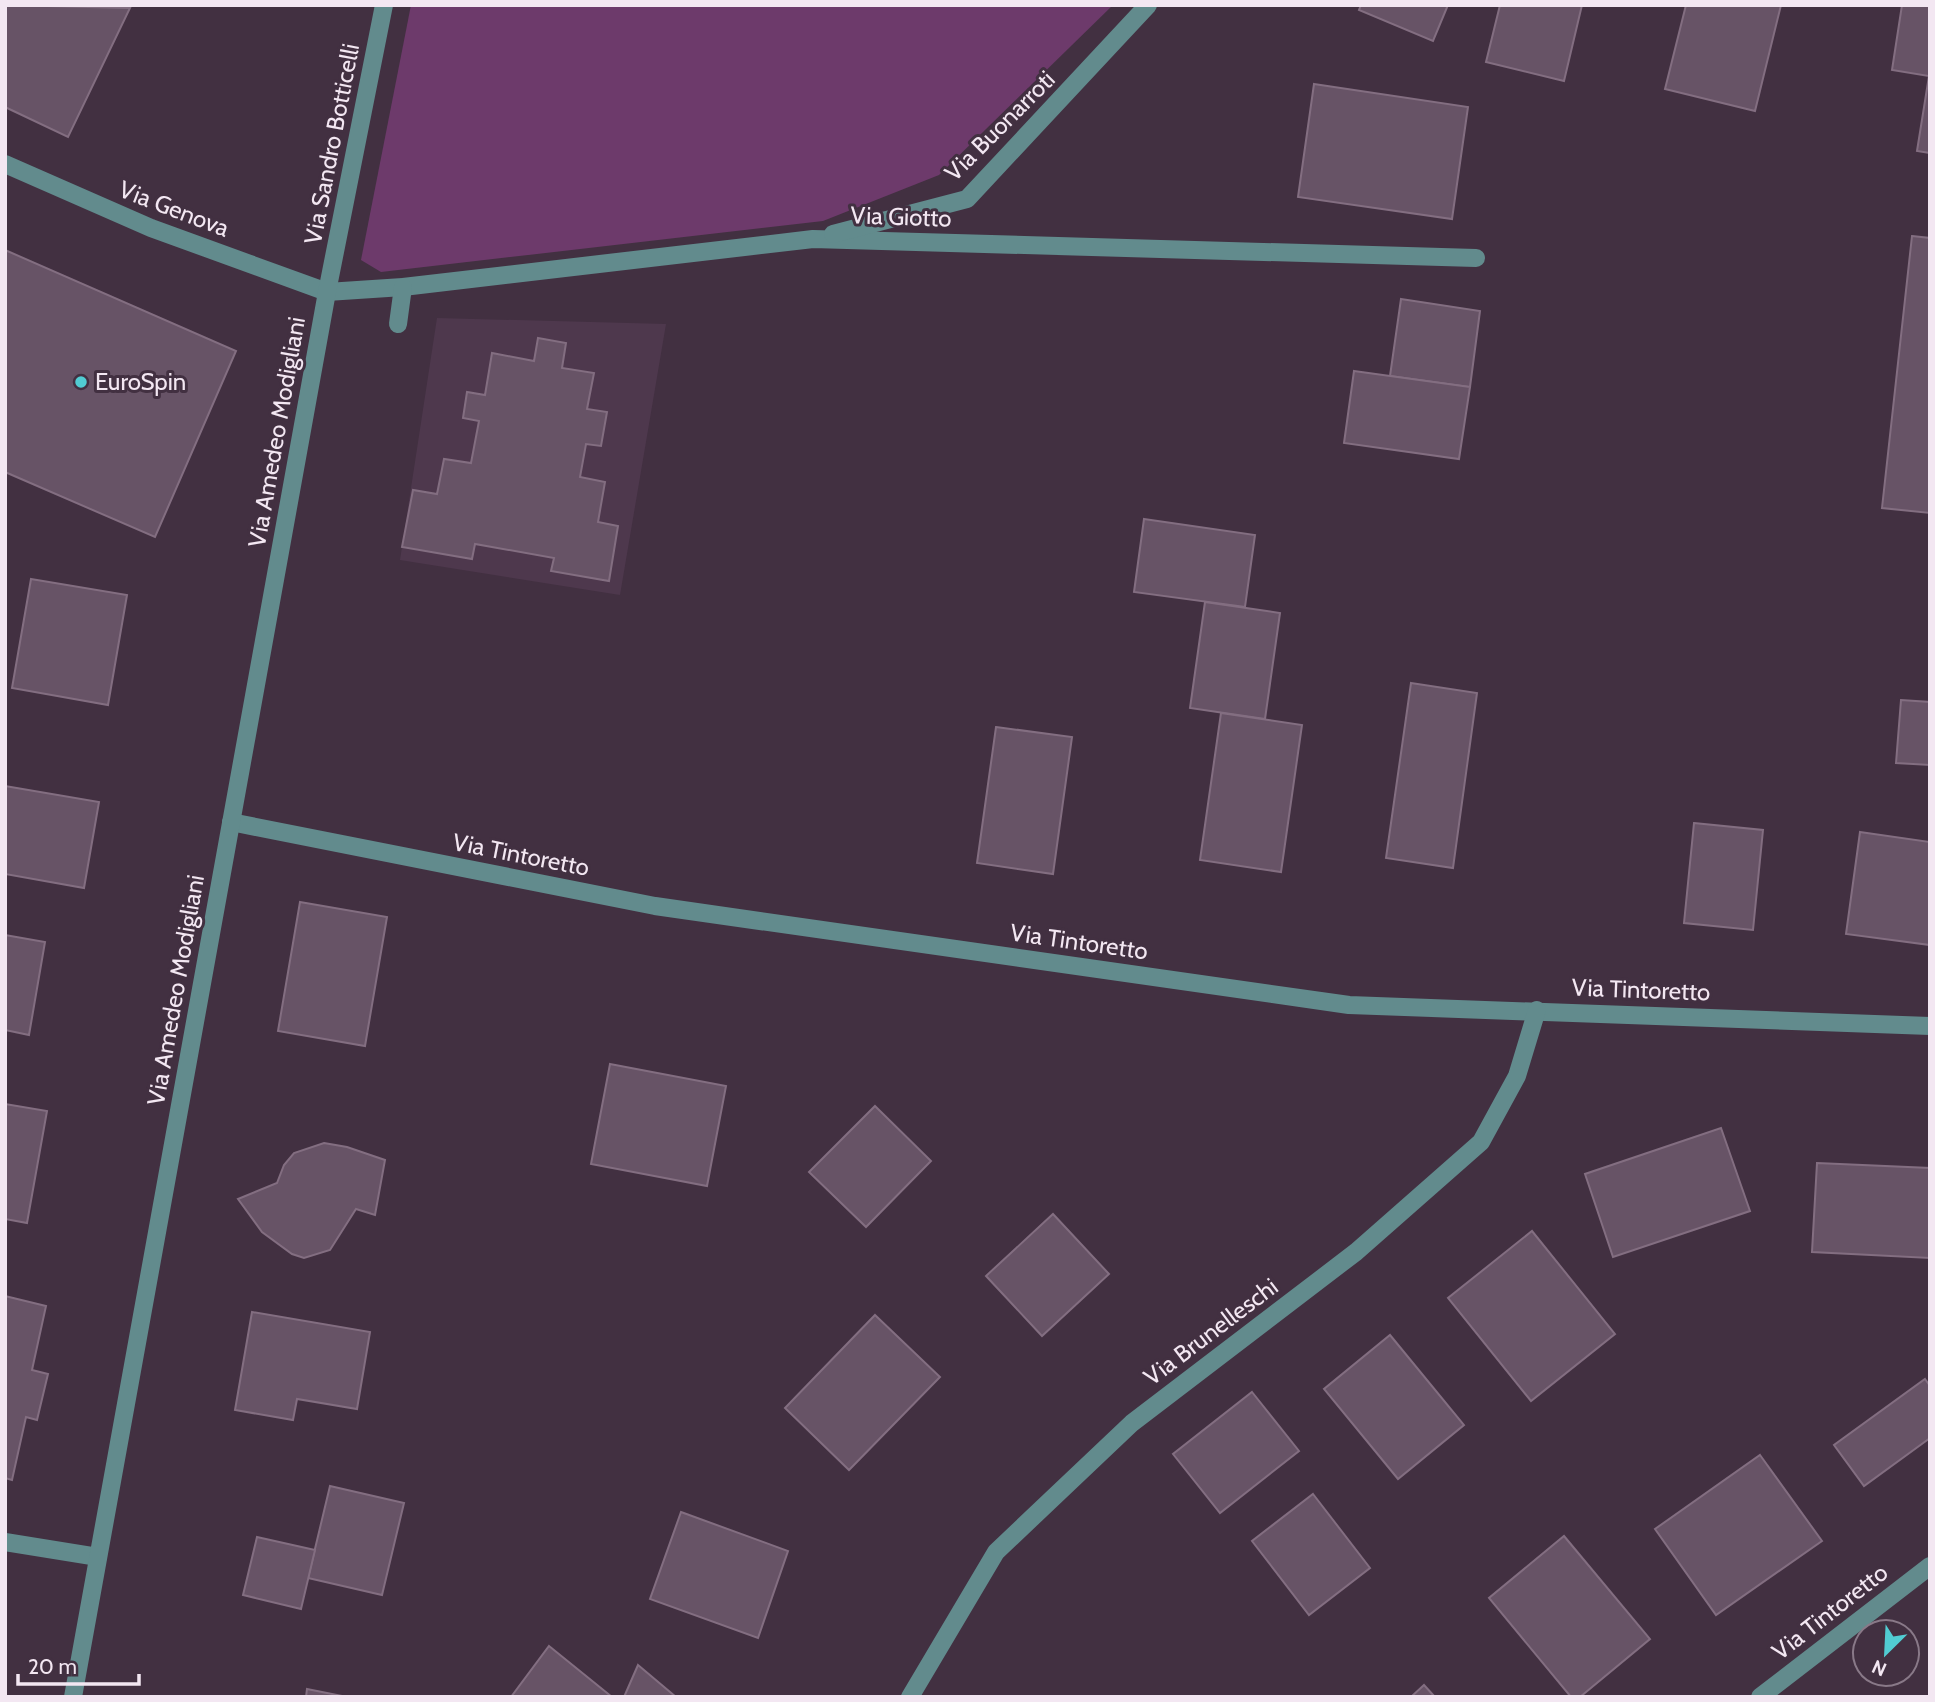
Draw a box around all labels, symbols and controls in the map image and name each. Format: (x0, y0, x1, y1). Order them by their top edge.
street label: Via Sandro Botticelli (298, 41, 365, 247)
street label: Via Buonarroti (939, 65, 1061, 187)
street label: Via Genova (115, 174, 234, 243)
street label: Via Giotto (850, 200, 952, 233)
street label: Via Amedeo Modigliani (242, 314, 311, 549)
place label: EuroSpin (95, 367, 186, 396)
marker: EuroSpin (73, 374, 89, 390)
street label: Via Tintoretto (450, 827, 592, 882)
street label: Via Amedeo Modigliani (141, 872, 210, 1107)
street label: Via Tintoretto (1008, 917, 1150, 966)
street label: Via Tintoretto (1571, 973, 1711, 1006)
street label: Via Brunelleschi (1138, 1272, 1283, 1391)
street label: Via Tintoretto (1766, 1558, 1893, 1666)
north arrow (1851, 1618, 1921, 1688)
scale bar (18, 1642, 138, 1686)
text: 20 m (28, 1654, 77, 1679)
text: N (1868, 1655, 1890, 1681)

